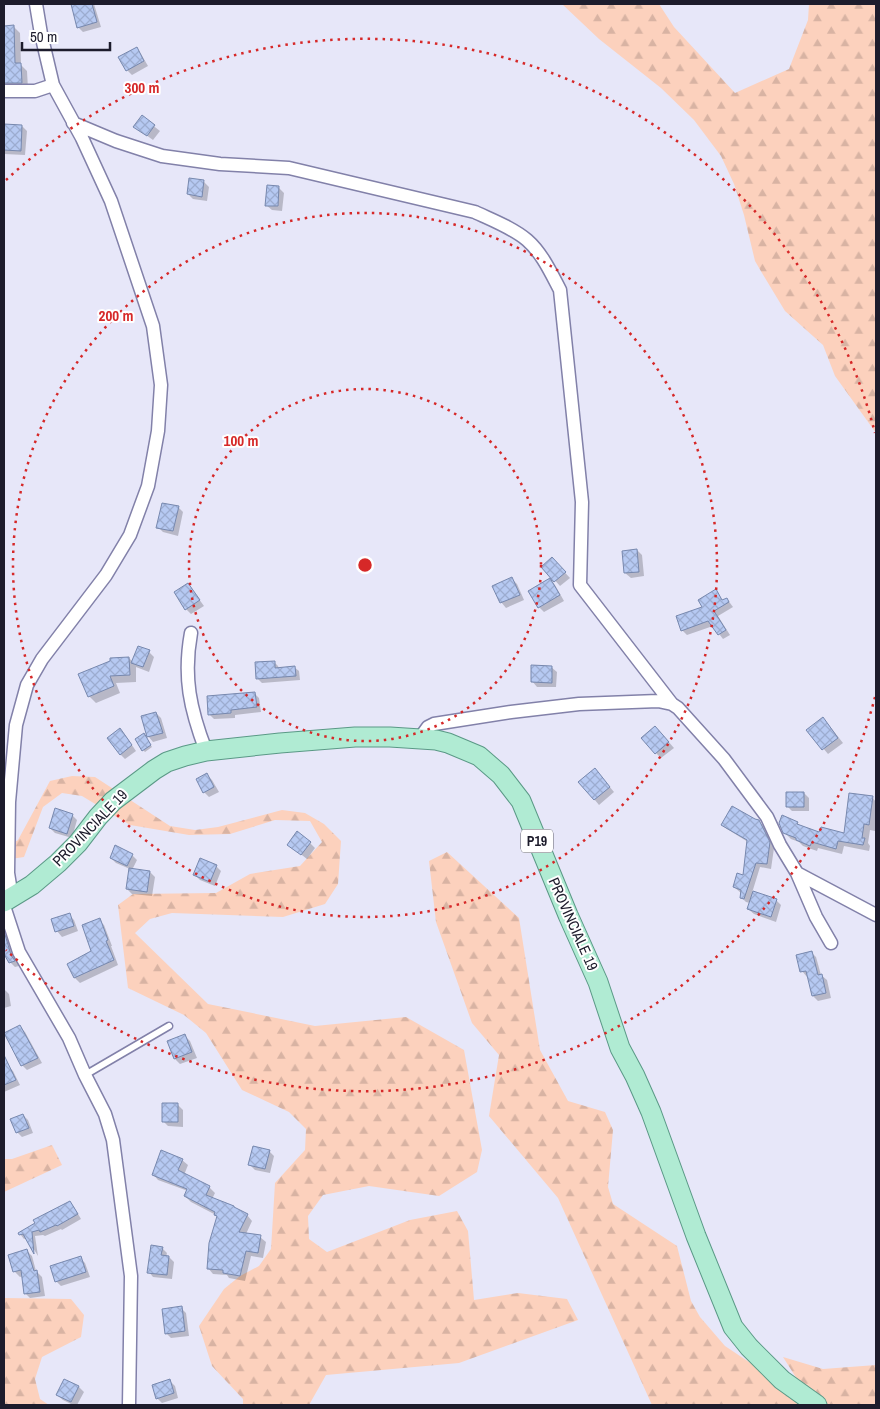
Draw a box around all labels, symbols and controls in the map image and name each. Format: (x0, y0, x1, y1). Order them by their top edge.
scale bar (22, 20, 110, 52)
text: 50 m (30, 26, 57, 47)
text: 300 m (125, 77, 159, 98)
text: 200 m (99, 305, 133, 326)
text: 100 m (224, 430, 258, 451)
centre of rings (356, 556, 374, 574)
street label: PROVINCIALE 19 (47, 784, 132, 871)
road number: P19 (521, 829, 553, 852)
street label: PROVINCIALE 19 (544, 874, 603, 974)

